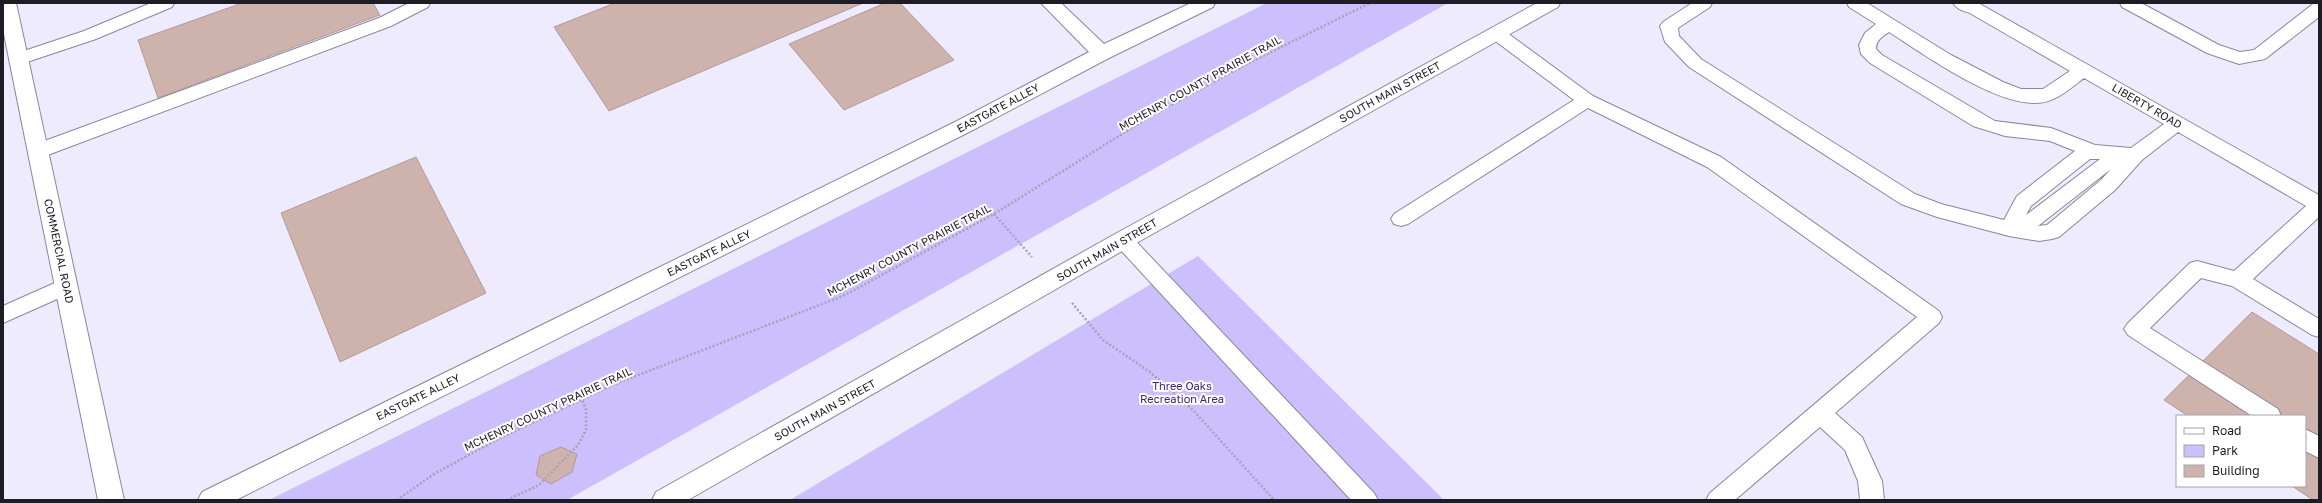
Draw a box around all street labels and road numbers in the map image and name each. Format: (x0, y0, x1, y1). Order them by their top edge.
street label: MCHENRY COUNTY PRAIRIE TRAIL (1116, 32, 1284, 133)
street label: SOUTH MAIN STREET (1337, 58, 1443, 125)
street label: EASTGATE ALLEY (954, 80, 1041, 135)
street label: LIBERTY ROAD (2110, 80, 2185, 131)
street label: COMMERCIAL ROAD (42, 197, 77, 305)
street label: MCHENRY COUNTY PRAIRIE TRAIL (825, 200, 993, 298)
street label: SOUTH MAIN STREET (1054, 215, 1160, 284)
street label: EASTGATE ALLEY (665, 227, 753, 278)
street label: MCHENRY COUNTY PRAIRIE TRAIL (462, 364, 634, 453)
street label: EASTGATE ALLEY (374, 371, 462, 422)
street label: SOUTH MAIN STREET (772, 376, 878, 443)

